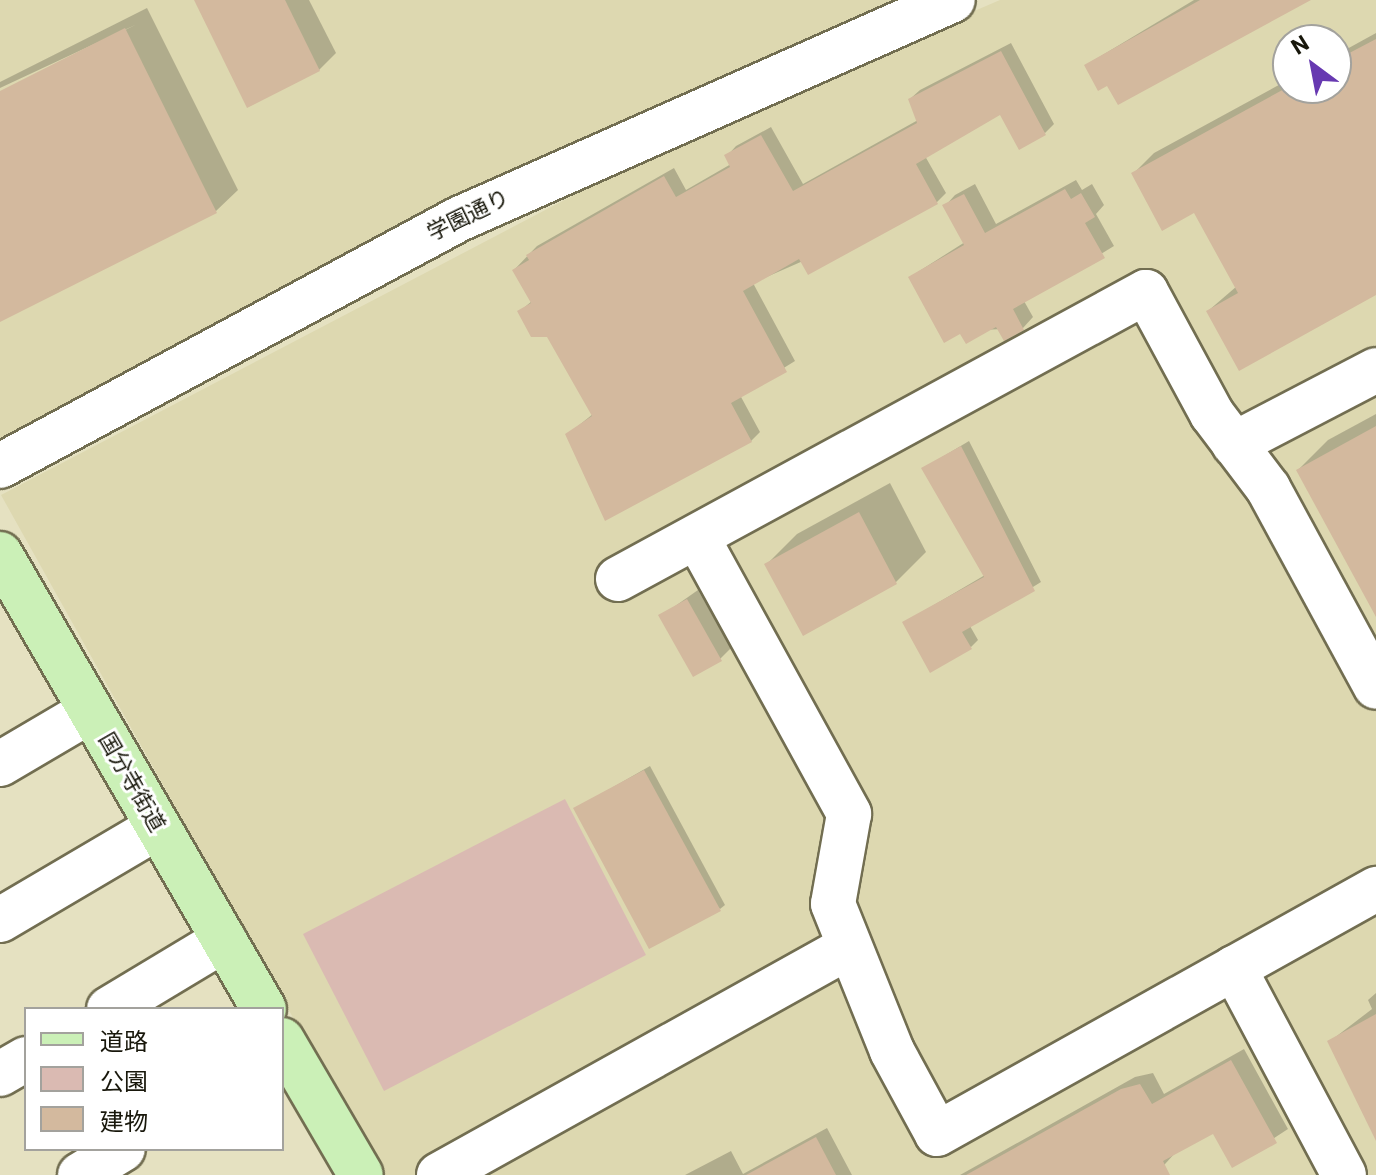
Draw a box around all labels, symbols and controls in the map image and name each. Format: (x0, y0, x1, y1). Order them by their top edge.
north arrow (1272, 24, 1352, 104)
text: N (1287, 30, 1313, 60)
street label: 学園通り (423, 184, 513, 246)
street label: 国分寺街道 (93, 728, 171, 836)
legend (24, 1007, 284, 1151)
text: 道路 (100, 1028, 148, 1056)
text: 公園 (100, 1068, 148, 1096)
text: 建物 (100, 1108, 148, 1136)

